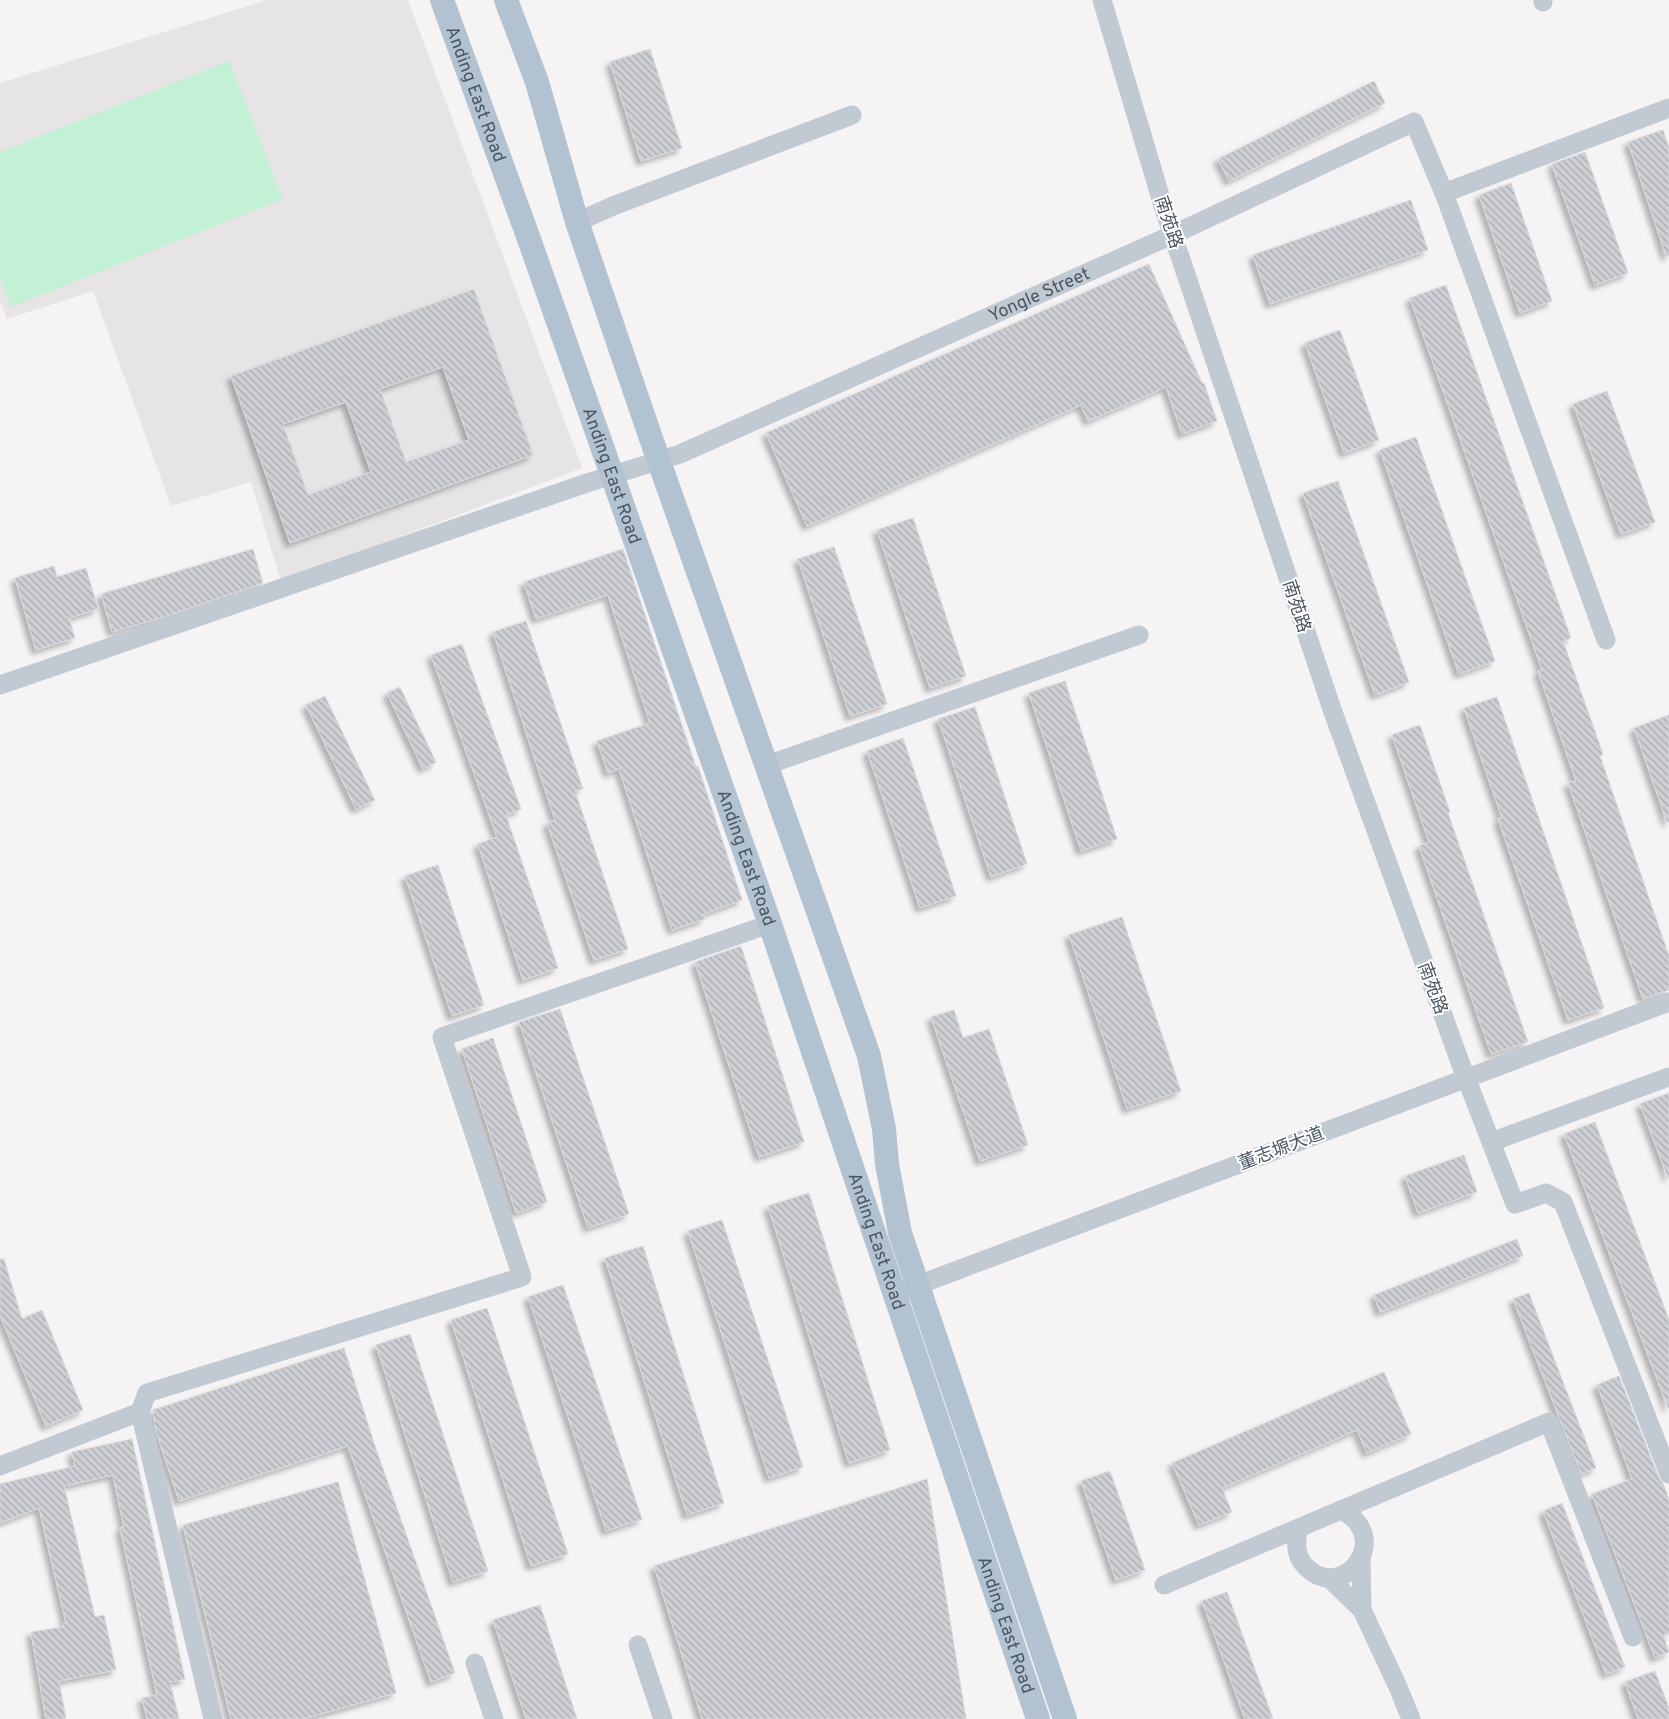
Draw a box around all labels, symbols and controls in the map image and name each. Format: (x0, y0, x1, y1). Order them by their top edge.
street label: Anding East Road (439, 23, 510, 166)
street label: 南苑路 (1148, 193, 1187, 252)
street label: Yongle Street (985, 263, 1094, 328)
street label: Anding East Road (576, 405, 645, 547)
street label: 南苑路 (1276, 577, 1315, 636)
street label: Anding East Road (711, 787, 780, 929)
street label: 南苑路 (1412, 959, 1452, 1018)
street label: 董志塬大道 (1235, 1123, 1328, 1176)
street label: Anding East Road (842, 1170, 909, 1313)
street label: Anding East Road (971, 1554, 1039, 1697)

